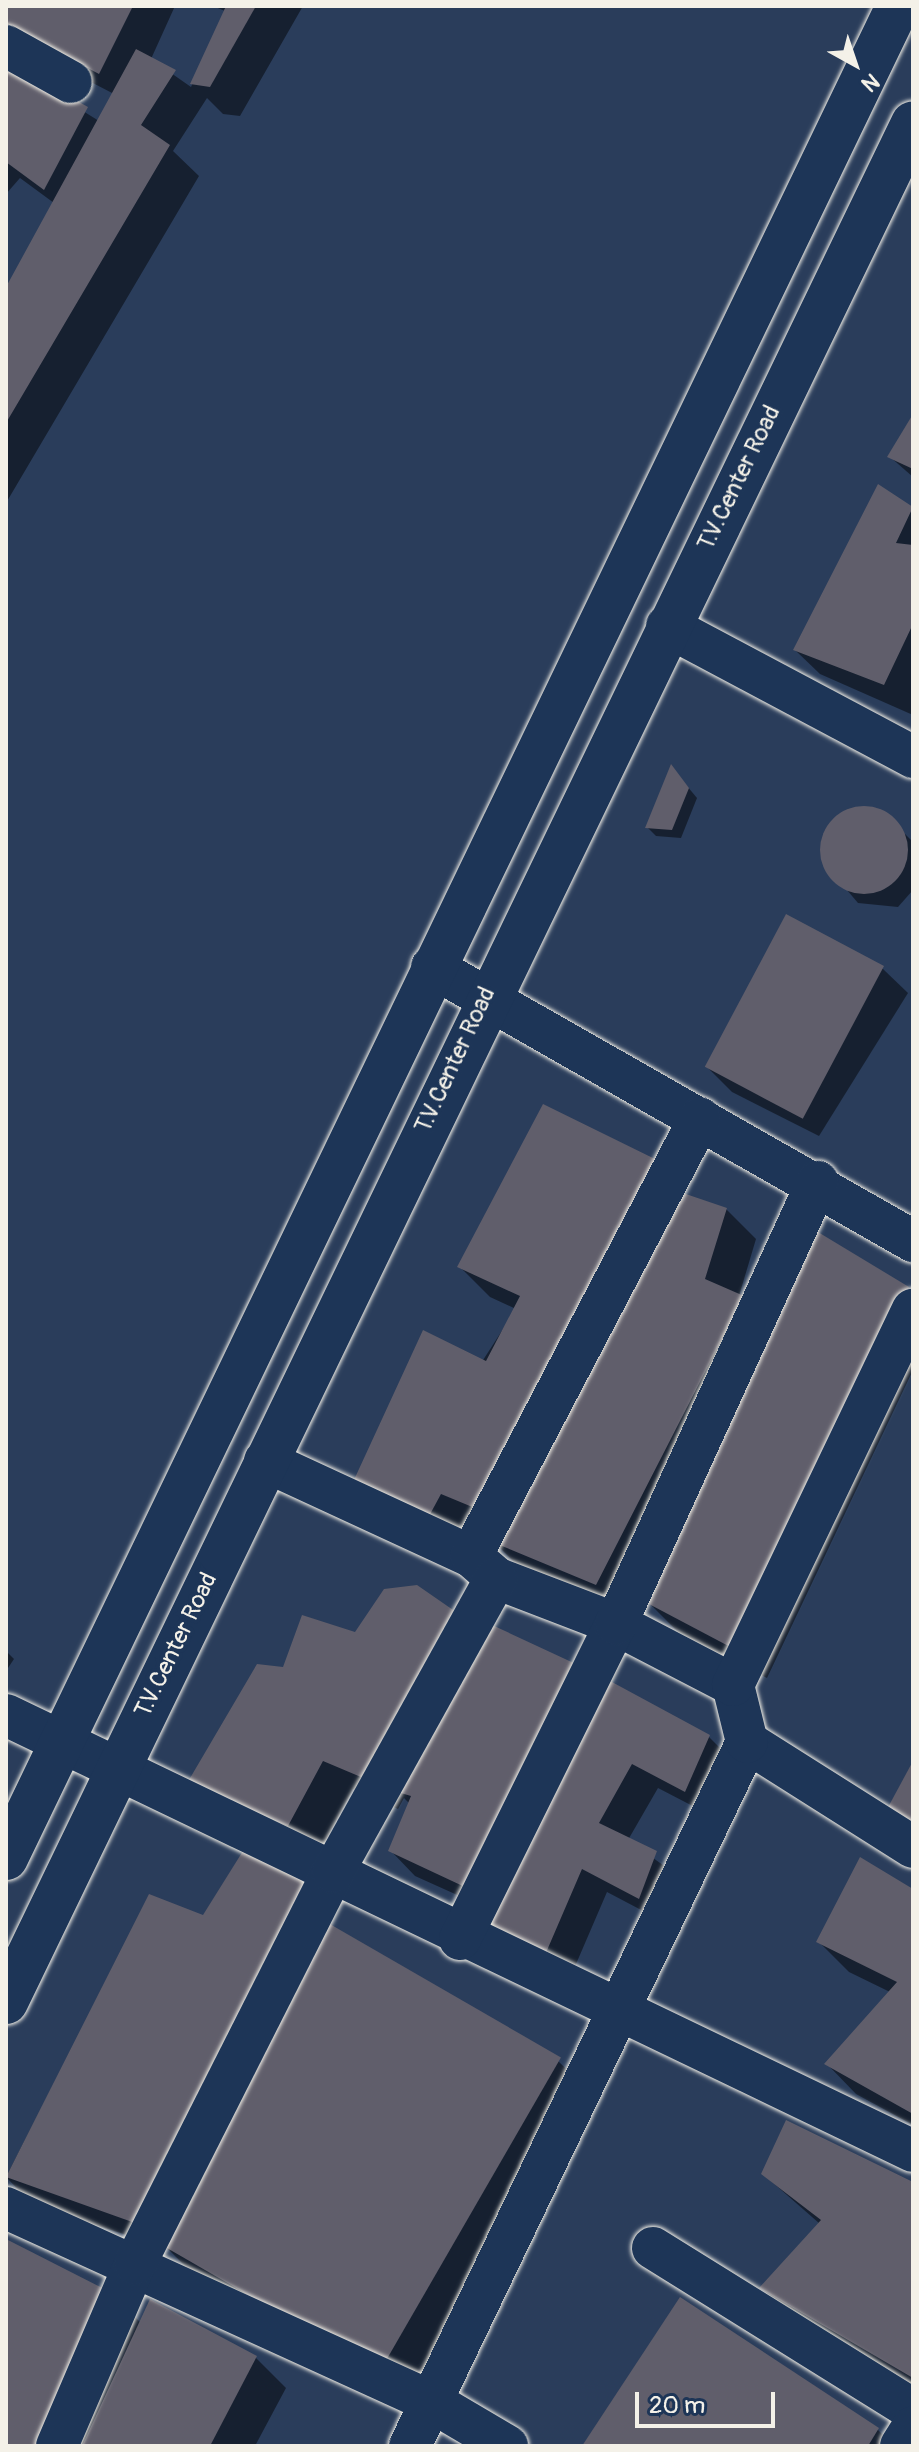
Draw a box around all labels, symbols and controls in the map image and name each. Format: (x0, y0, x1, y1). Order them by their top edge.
north arrow (815, 24, 895, 104)
text: N (856, 67, 885, 98)
street label: T.V.Center Road (692, 401, 786, 555)
street label: T.V.Center Road (409, 982, 501, 1138)
street label: T.V.Center Road (129, 1568, 223, 1722)
scale bar (639, 2376, 779, 2426)
text: 20 m (649, 2391, 705, 2420)

